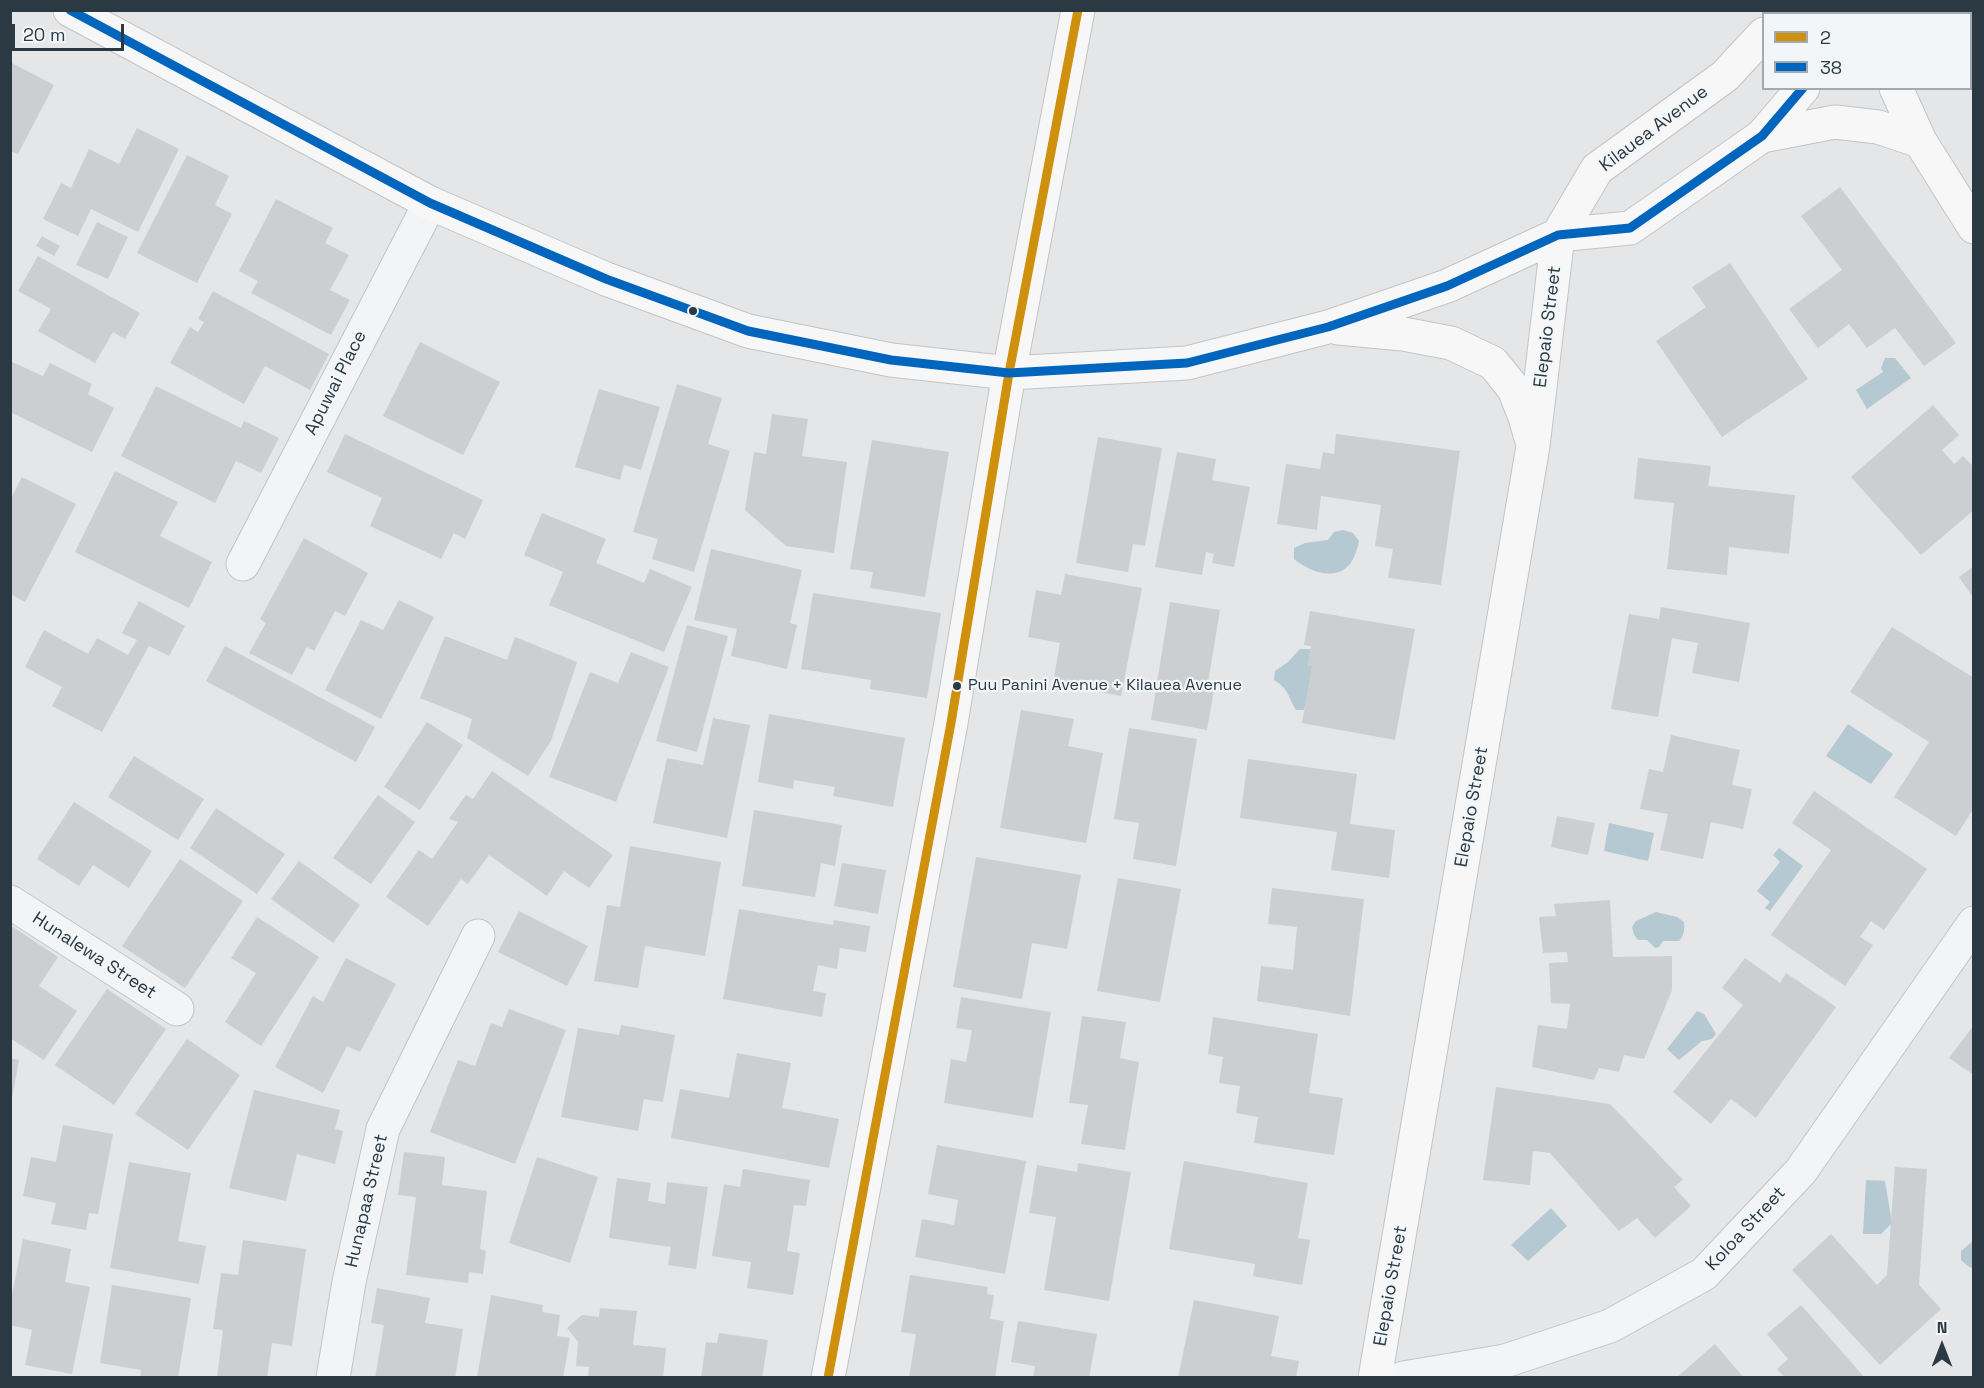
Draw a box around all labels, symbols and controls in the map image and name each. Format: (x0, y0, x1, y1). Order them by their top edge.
scale bar (15, 12, 128, 50)
legend (1762, 12, 1972, 90)
text: 20 m (23, 23, 66, 46)
text: 2 (1820, 26, 1831, 49)
text: 38 (1820, 56, 1842, 79)
street label: Kilauea Avenue (1596, 81, 1712, 177)
street label: Elepaio Street (1530, 265, 1566, 389)
unlabelled marker (687, 305, 699, 317)
street label: Apuwai Place (300, 327, 372, 439)
place label: Puu Panini Avenue + Kilauea Avenue (968, 676, 1242, 696)
marker: Puu Panini Avenue + Kilauea Avenue (951, 680, 963, 692)
street label: Elepaio Street (1451, 745, 1493, 869)
street label: Hunalewa Street (28, 908, 160, 1004)
street label: Hunapaa Street (341, 1132, 393, 1270)
street label: Koloa Street (1702, 1182, 1790, 1276)
street label: Elepaio Street (1370, 1224, 1412, 1348)
north arrow (1912, 1316, 1972, 1376)
text: N (1937, 1317, 1947, 1338)

